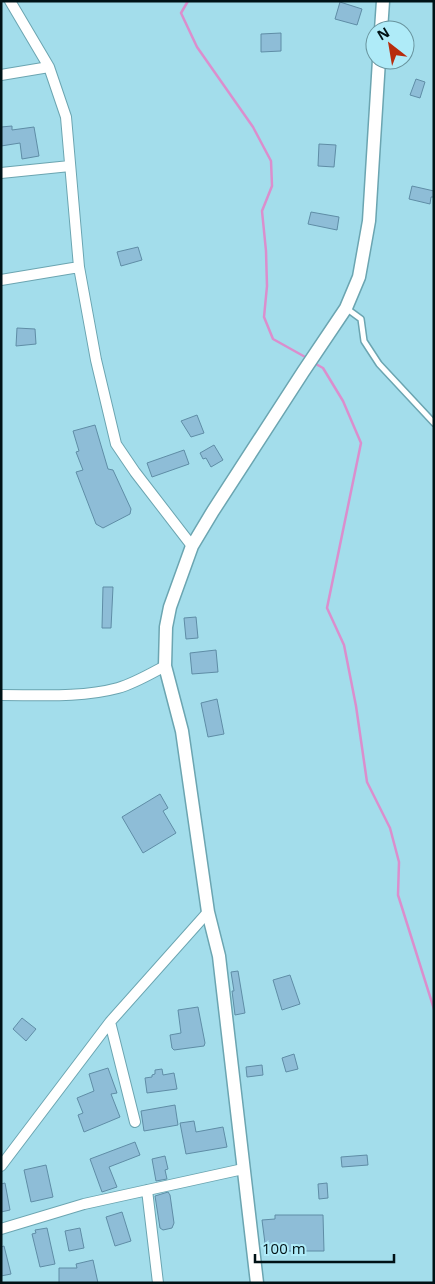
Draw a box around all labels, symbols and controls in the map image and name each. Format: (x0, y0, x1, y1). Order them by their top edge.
north arrow (365, 20, 415, 70)
text: N (373, 22, 393, 45)
scale bar (255, 1232, 394, 1264)
text: 100 m (262, 1238, 306, 1258)

